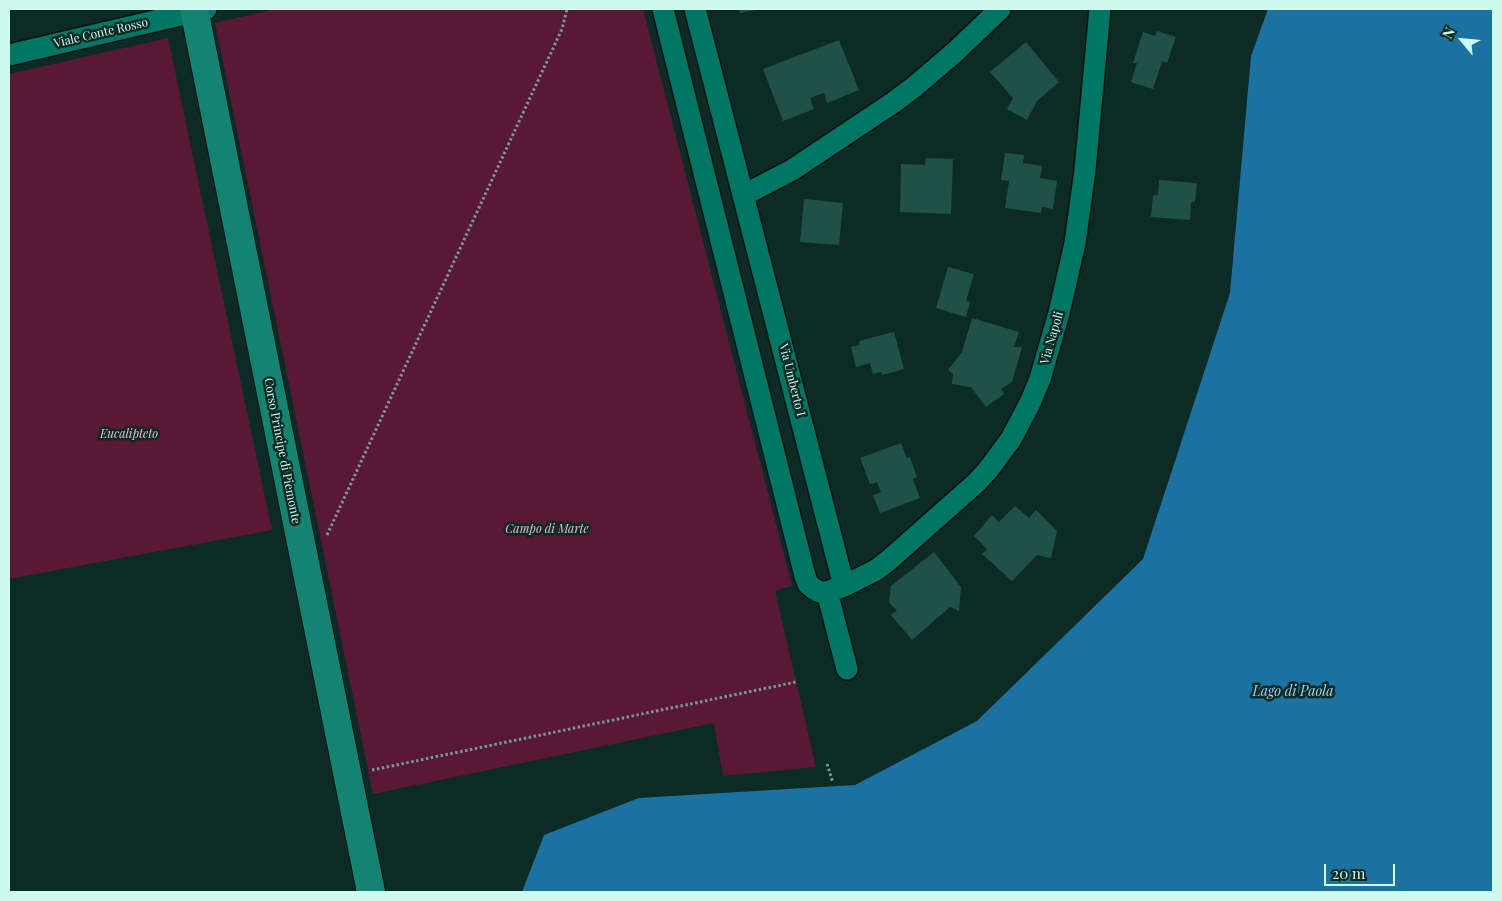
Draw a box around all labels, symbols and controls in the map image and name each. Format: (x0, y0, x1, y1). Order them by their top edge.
street label: Viale Conte Rosso (53, 15, 149, 51)
north arrow (1437, 15, 1487, 65)
text: N (1438, 24, 1459, 42)
street label: Via Napoli (1038, 310, 1066, 366)
street label: Via Umberto I (776, 342, 808, 418)
street label: Corso Principe di Piemonte (261, 377, 303, 525)
park label: Eucalipteto (100, 427, 158, 441)
park label: Campo di Marte (505, 522, 589, 536)
water label: Lago di Paola (1252, 684, 1334, 700)
scale bar (1327, 854, 1398, 886)
text: 20 m (1332, 863, 1365, 883)

